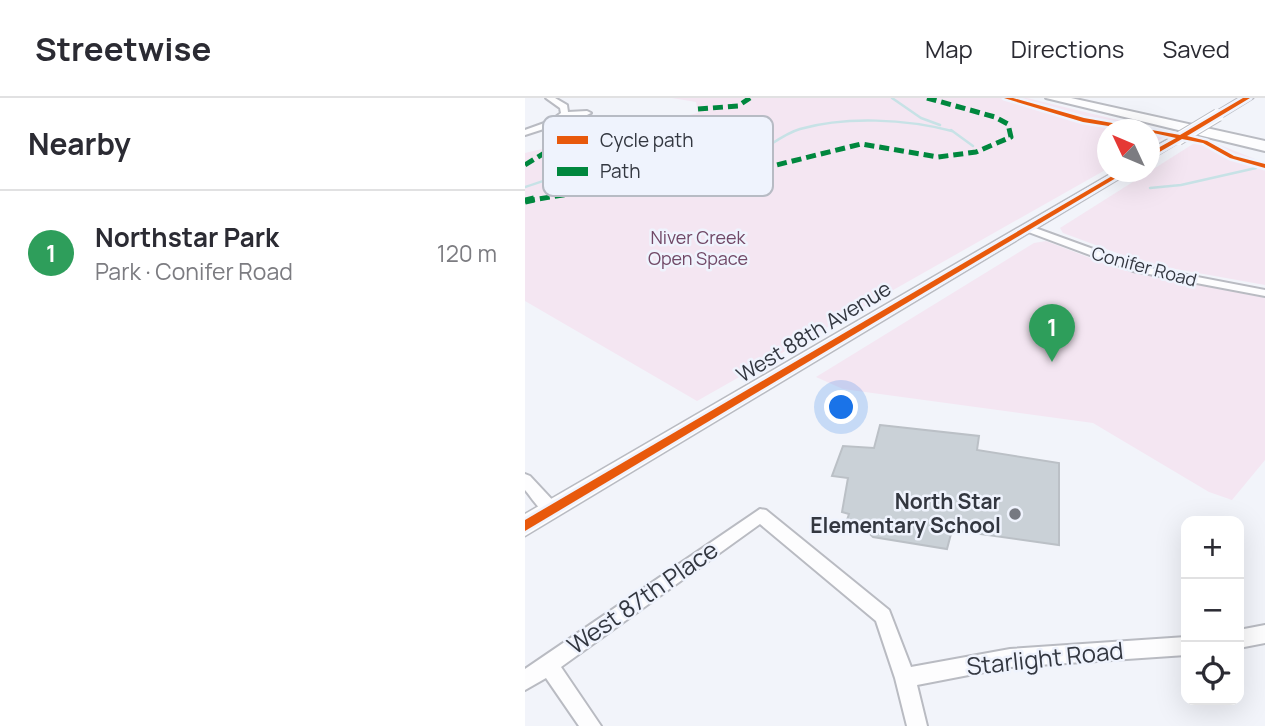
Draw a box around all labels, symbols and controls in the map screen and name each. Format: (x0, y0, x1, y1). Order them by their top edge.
text: Streetwise (35, 26, 211, 71)
text: Map (925, 32, 973, 65)
text: Directions (1011, 32, 1124, 65)
text: Saved (1162, 32, 1230, 65)
legend (543, 116, 773, 196)
north arrow (1097, 119, 1160, 182)
text: Nearby (28, 123, 131, 164)
text: Cycle path (600, 127, 694, 153)
text: Path (600, 158, 640, 184)
text: Northstar Park (95, 219, 279, 255)
park label: Niver Creek Open Space (648, 225, 748, 270)
text: 1 (46, 237, 56, 269)
text: 120 m (437, 237, 497, 269)
street label: Conifer Road (1089, 241, 1199, 292)
text: Park · Conifer Road (95, 255, 293, 287)
street label: West 88th Avenue (731, 274, 896, 388)
pin: 1 (1029, 304, 1075, 362)
your location (824, 390, 858, 424)
place label: North Star Elementary School (810, 487, 1001, 539)
marker: North Star Elementary School (1007, 506, 1023, 522)
map controls (1181, 516, 1244, 705)
button: + (1181, 516, 1244, 579)
street label: West 87th Place (560, 532, 724, 661)
button: − (1181, 579, 1244, 642)
street label: Starlight Road (965, 633, 1125, 682)
button: locate (1181, 642, 1244, 705)

